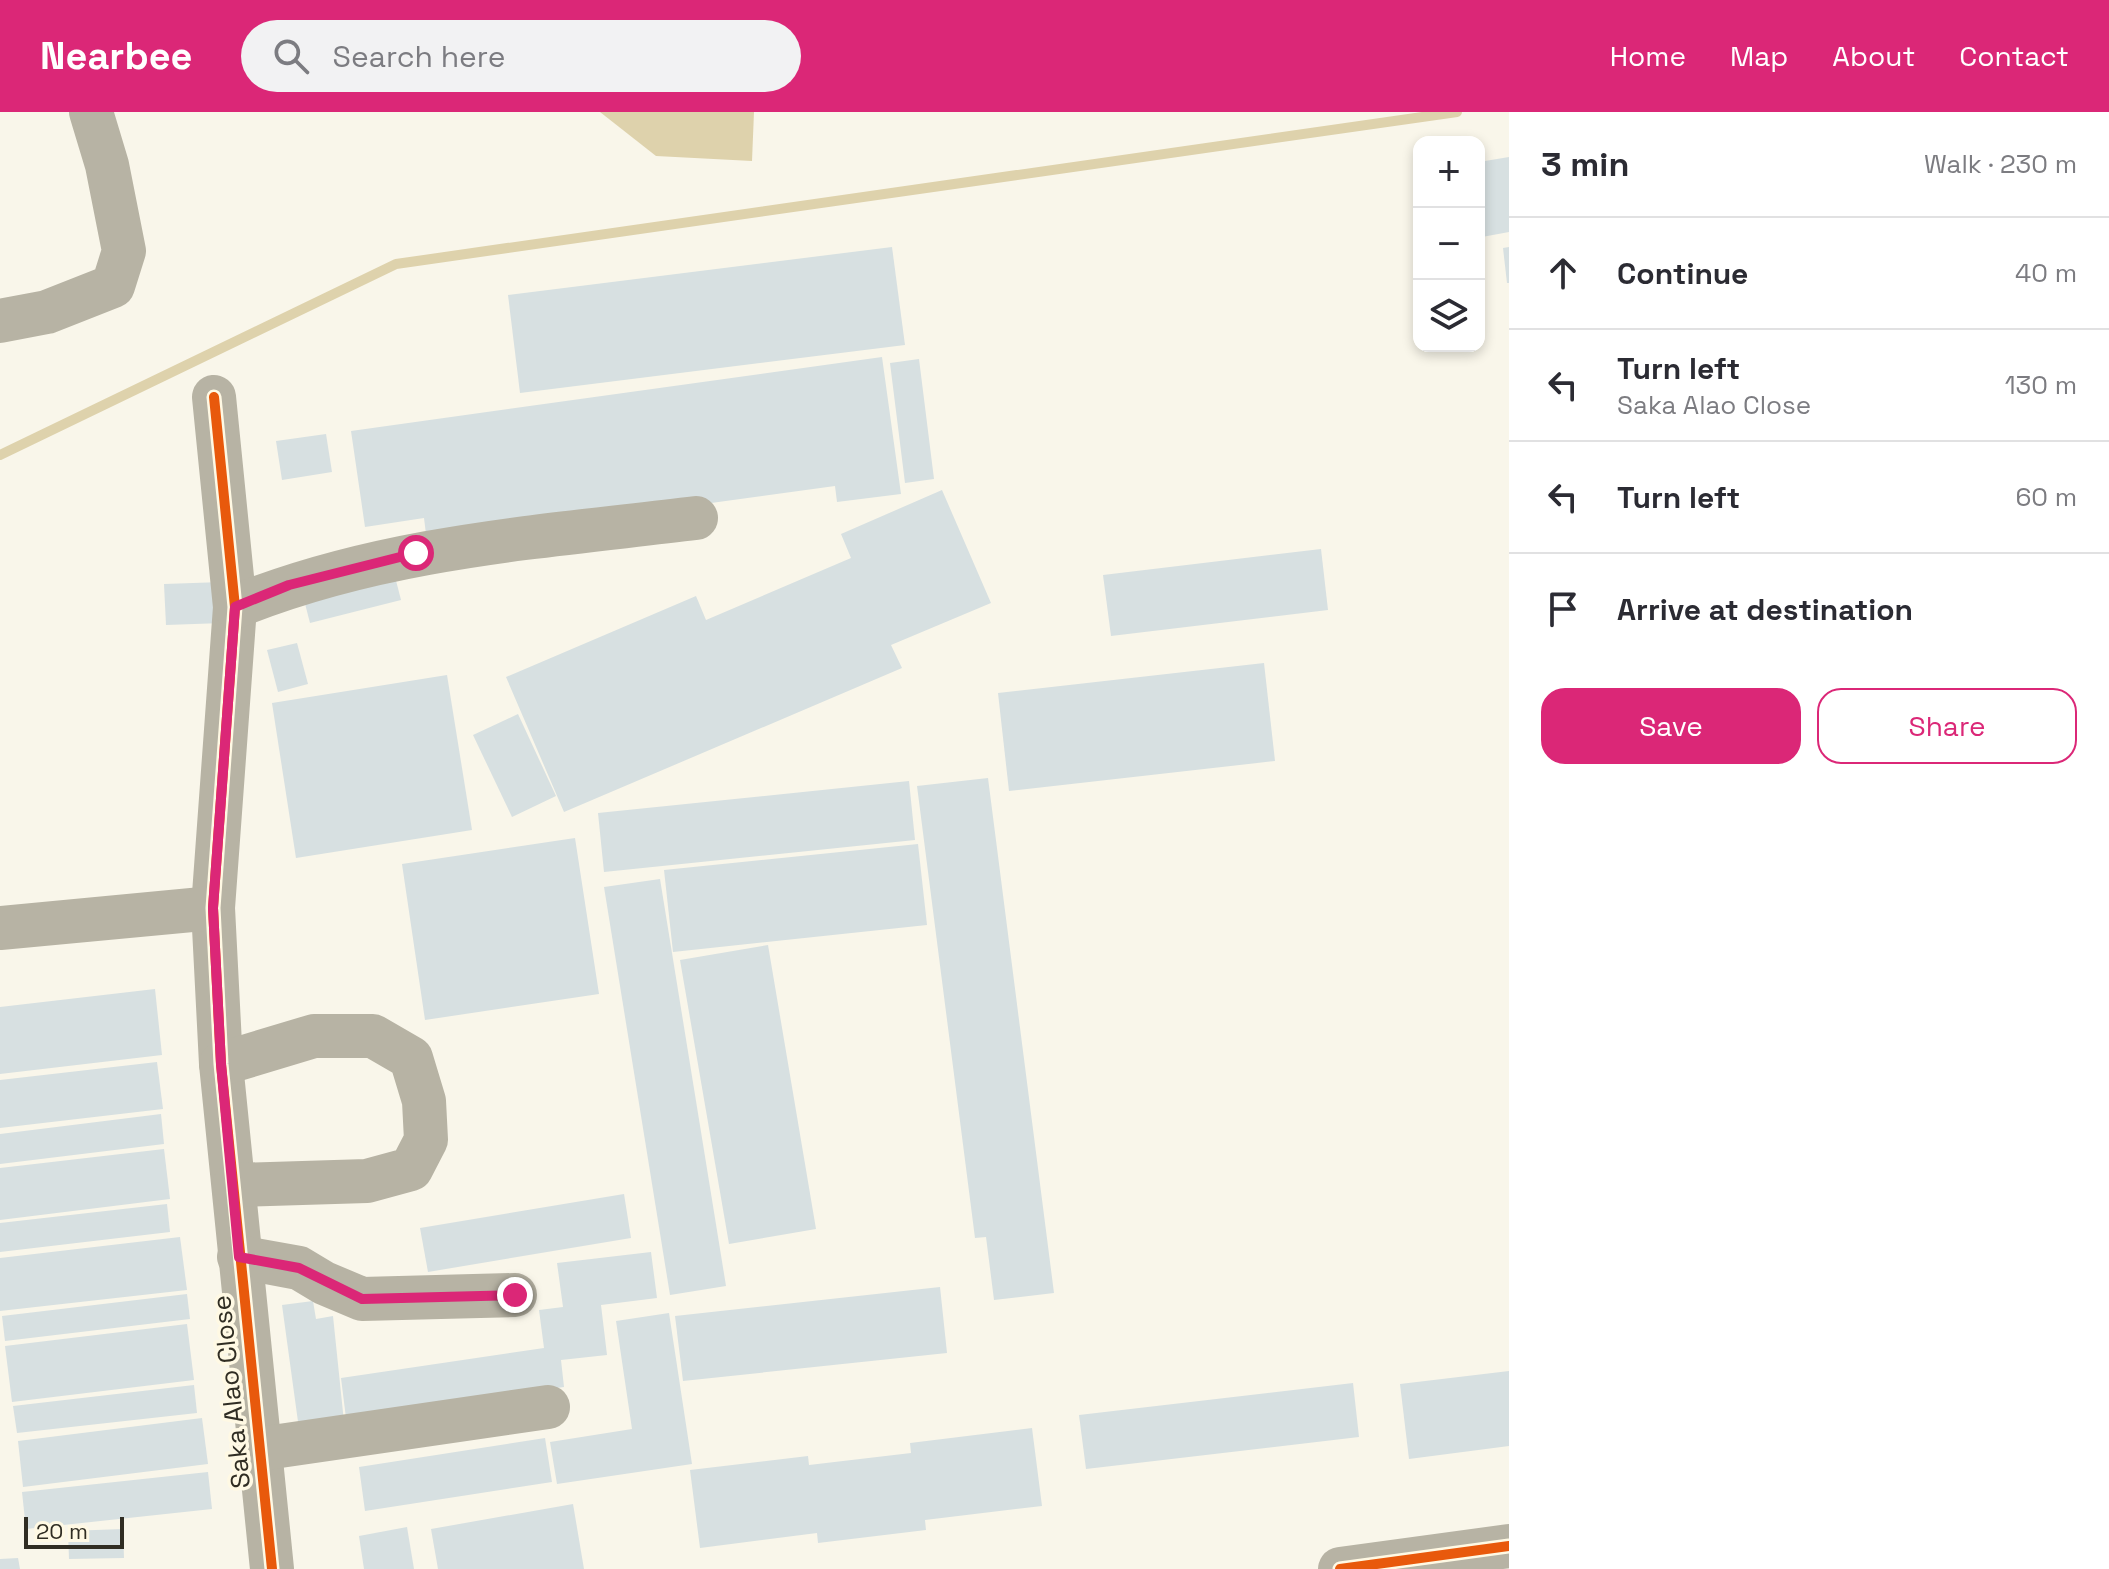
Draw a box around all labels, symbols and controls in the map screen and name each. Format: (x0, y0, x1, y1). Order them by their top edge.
search box (241, 20, 801, 92)
text: Nearbee (40, 32, 193, 80)
icon: search (269, 34, 313, 78)
text: Search here (333, 37, 505, 76)
text: Home (1610, 38, 1686, 74)
text: Map (1730, 38, 1788, 74)
text: About (1832, 38, 1915, 74)
text: Contact (1959, 38, 2069, 74)
map controls (1413, 136, 1485, 352)
button: + (1413, 136, 1485, 208)
text: 3 min (1541, 143, 1629, 186)
text: Walk · 230 m (1924, 147, 2077, 181)
button: − (1413, 208, 1485, 280)
icon: ahead (1541, 251, 1585, 295)
text: Continue (1617, 254, 1748, 293)
text: 40 m (2015, 256, 2077, 290)
button: layers (1413, 280, 1485, 352)
text: Turn left (1617, 349, 1740, 388)
icon: left (1541, 363, 1585, 407)
text: 130 m (2005, 368, 2077, 402)
text: Saka Alao Close (1617, 388, 1811, 422)
icon: left (1541, 475, 1585, 519)
text: Turn left (1617, 478, 1740, 517)
text: 60 m (2015, 480, 2077, 514)
route start (398, 535, 434, 571)
icon: arrive (1541, 587, 1585, 631)
text: Arrive at destination (1617, 590, 1913, 629)
button: Save (1541, 688, 1801, 764)
button: Share (1817, 688, 2077, 764)
route end (497, 1277, 533, 1313)
street label: Saka Alao Close (204, 1294, 258, 1490)
scale bar (24, 1513, 124, 1549)
text: 20 m (36, 1517, 88, 1545)

